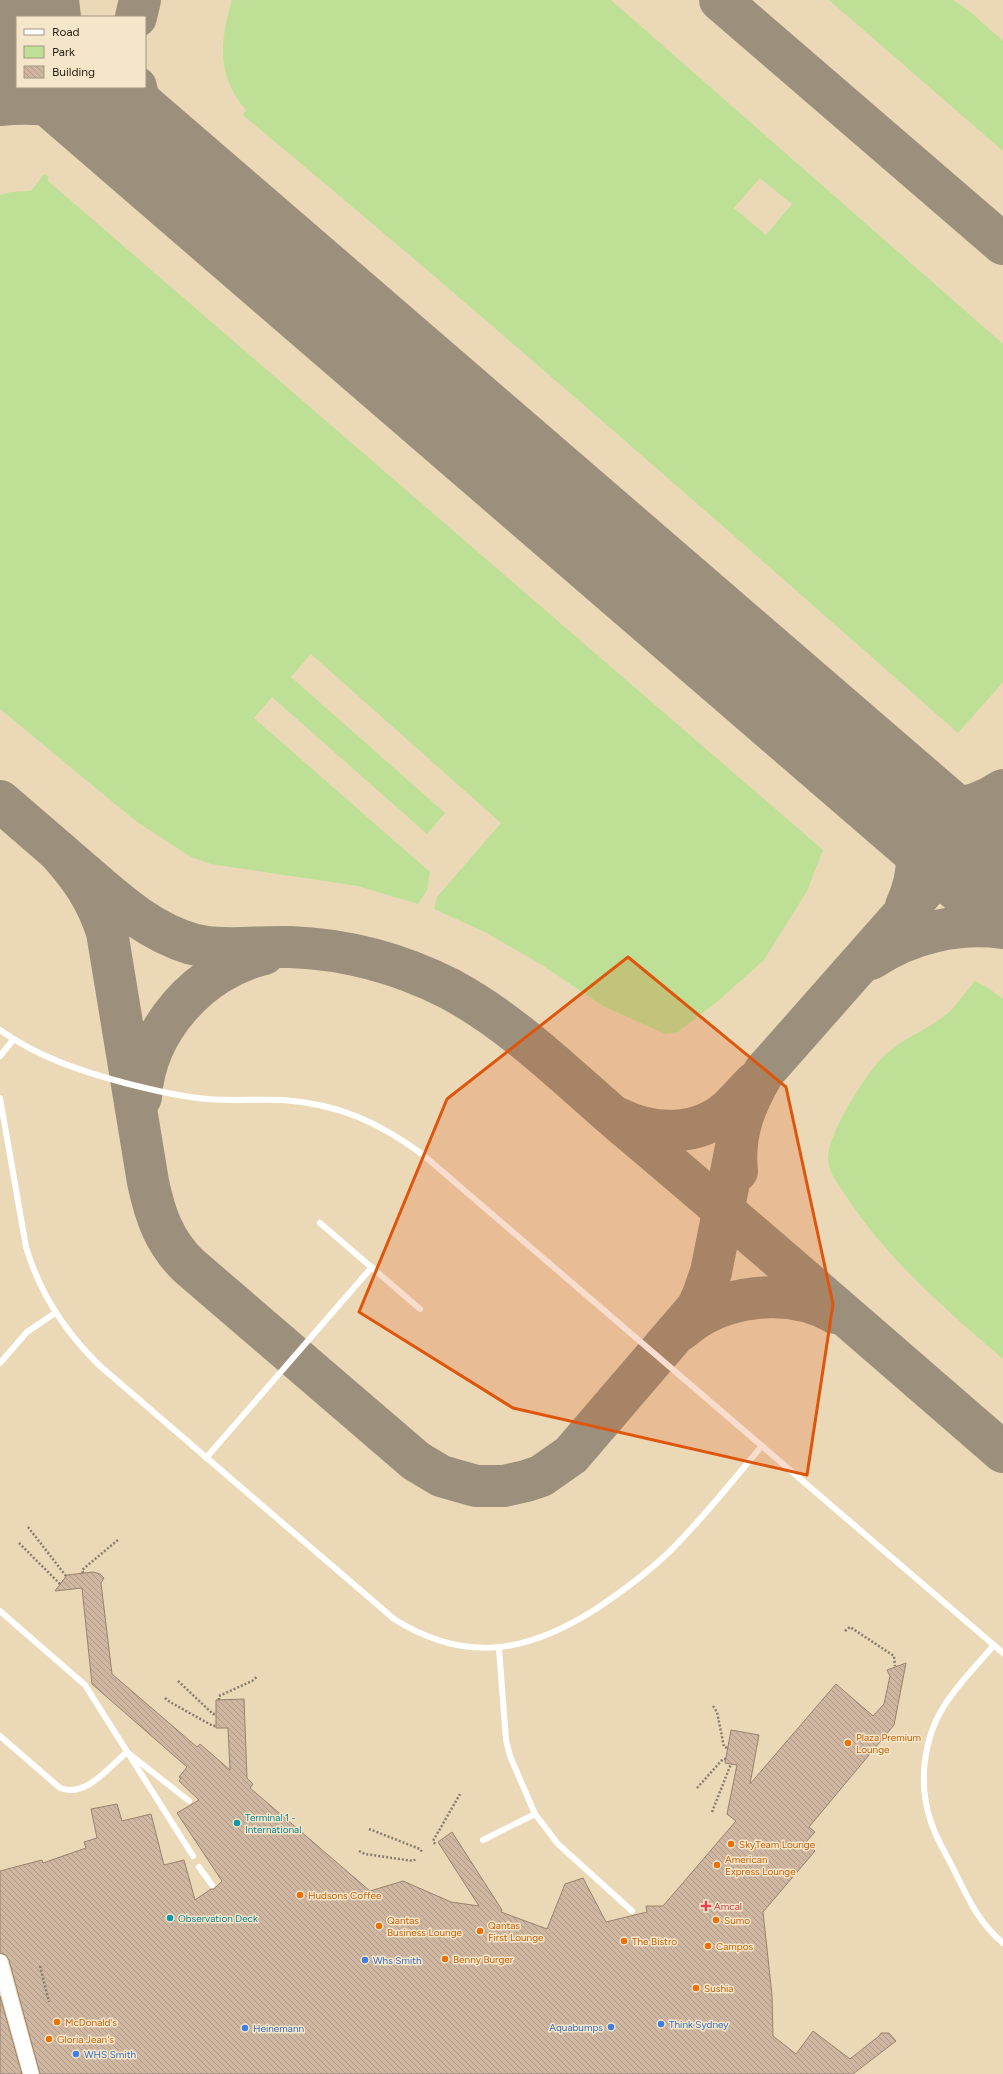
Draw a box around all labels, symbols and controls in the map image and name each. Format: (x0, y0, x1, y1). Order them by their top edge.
legend (16, 16, 146, 88)
text: Road (52, 25, 80, 39)
text: Park (52, 45, 75, 59)
text: Building (52, 65, 95, 79)
place label: Plaza Premium Lounge (856, 1731, 921, 1756)
marker: Plaza Premium Lounge (843, 1738, 853, 1748)
place label: Terminal 1 - International (245, 1811, 301, 1836)
marker: Terminal 1 - International (232, 1818, 242, 1828)
place label: SkyTeam Lounge (739, 1838, 816, 1851)
marker: SkyTeam Lounge (726, 1839, 736, 1849)
place label: American Express Lounge (725, 1853, 796, 1878)
marker: American Express Lounge (712, 1860, 722, 1870)
place label: Hudsons Coffee (308, 1889, 382, 1902)
marker: Hudsons Coffee (295, 1890, 305, 1900)
place label: Amcal (714, 1900, 742, 1913)
marker: Amcal (701, 1901, 711, 1911)
place label: Observation Deck (178, 1912, 258, 1925)
marker: Observation Deck (165, 1913, 175, 1923)
place label: Qantas Business Lounge (387, 1914, 463, 1939)
place label: Sumo (724, 1914, 750, 1927)
marker: Sumo (711, 1915, 721, 1925)
place label: Qantas First Lounge (488, 1919, 544, 1944)
marker: Qantas Business Lounge (374, 1921, 384, 1931)
marker: Qantas First Lounge (475, 1926, 485, 1936)
place label: The Bistro (632, 1935, 677, 1948)
marker: The Bistro (619, 1936, 629, 1946)
place label: Campos (716, 1940, 754, 1953)
marker: Campos (703, 1941, 713, 1951)
place label: Benny Burger (453, 1953, 514, 1966)
place label: Whs Smith (373, 1954, 422, 1967)
marker: Benny Burger (440, 1954, 450, 1964)
marker: Whs Smith (360, 1955, 370, 1965)
place label: Sushia (704, 1982, 733, 1995)
marker: Sushia (691, 1983, 701, 1993)
place label: McDonald's (65, 2016, 117, 2029)
marker: McDonald's (52, 2017, 62, 2027)
place label: Think Sydney (669, 2018, 729, 2031)
marker: Think Sydney (656, 2019, 666, 2029)
place label: Aquabumps (549, 2021, 603, 2034)
place label: Heinemann (253, 2022, 305, 2035)
marker: Aquabumps (606, 2022, 616, 2032)
marker: Heinemann (240, 2023, 250, 2033)
place label: Gloria Jean's (57, 2033, 114, 2046)
marker: Gloria Jean's (44, 2034, 54, 2044)
place label: WHS Smith (84, 2048, 136, 2061)
marker: WHS Smith (71, 2049, 81, 2059)

